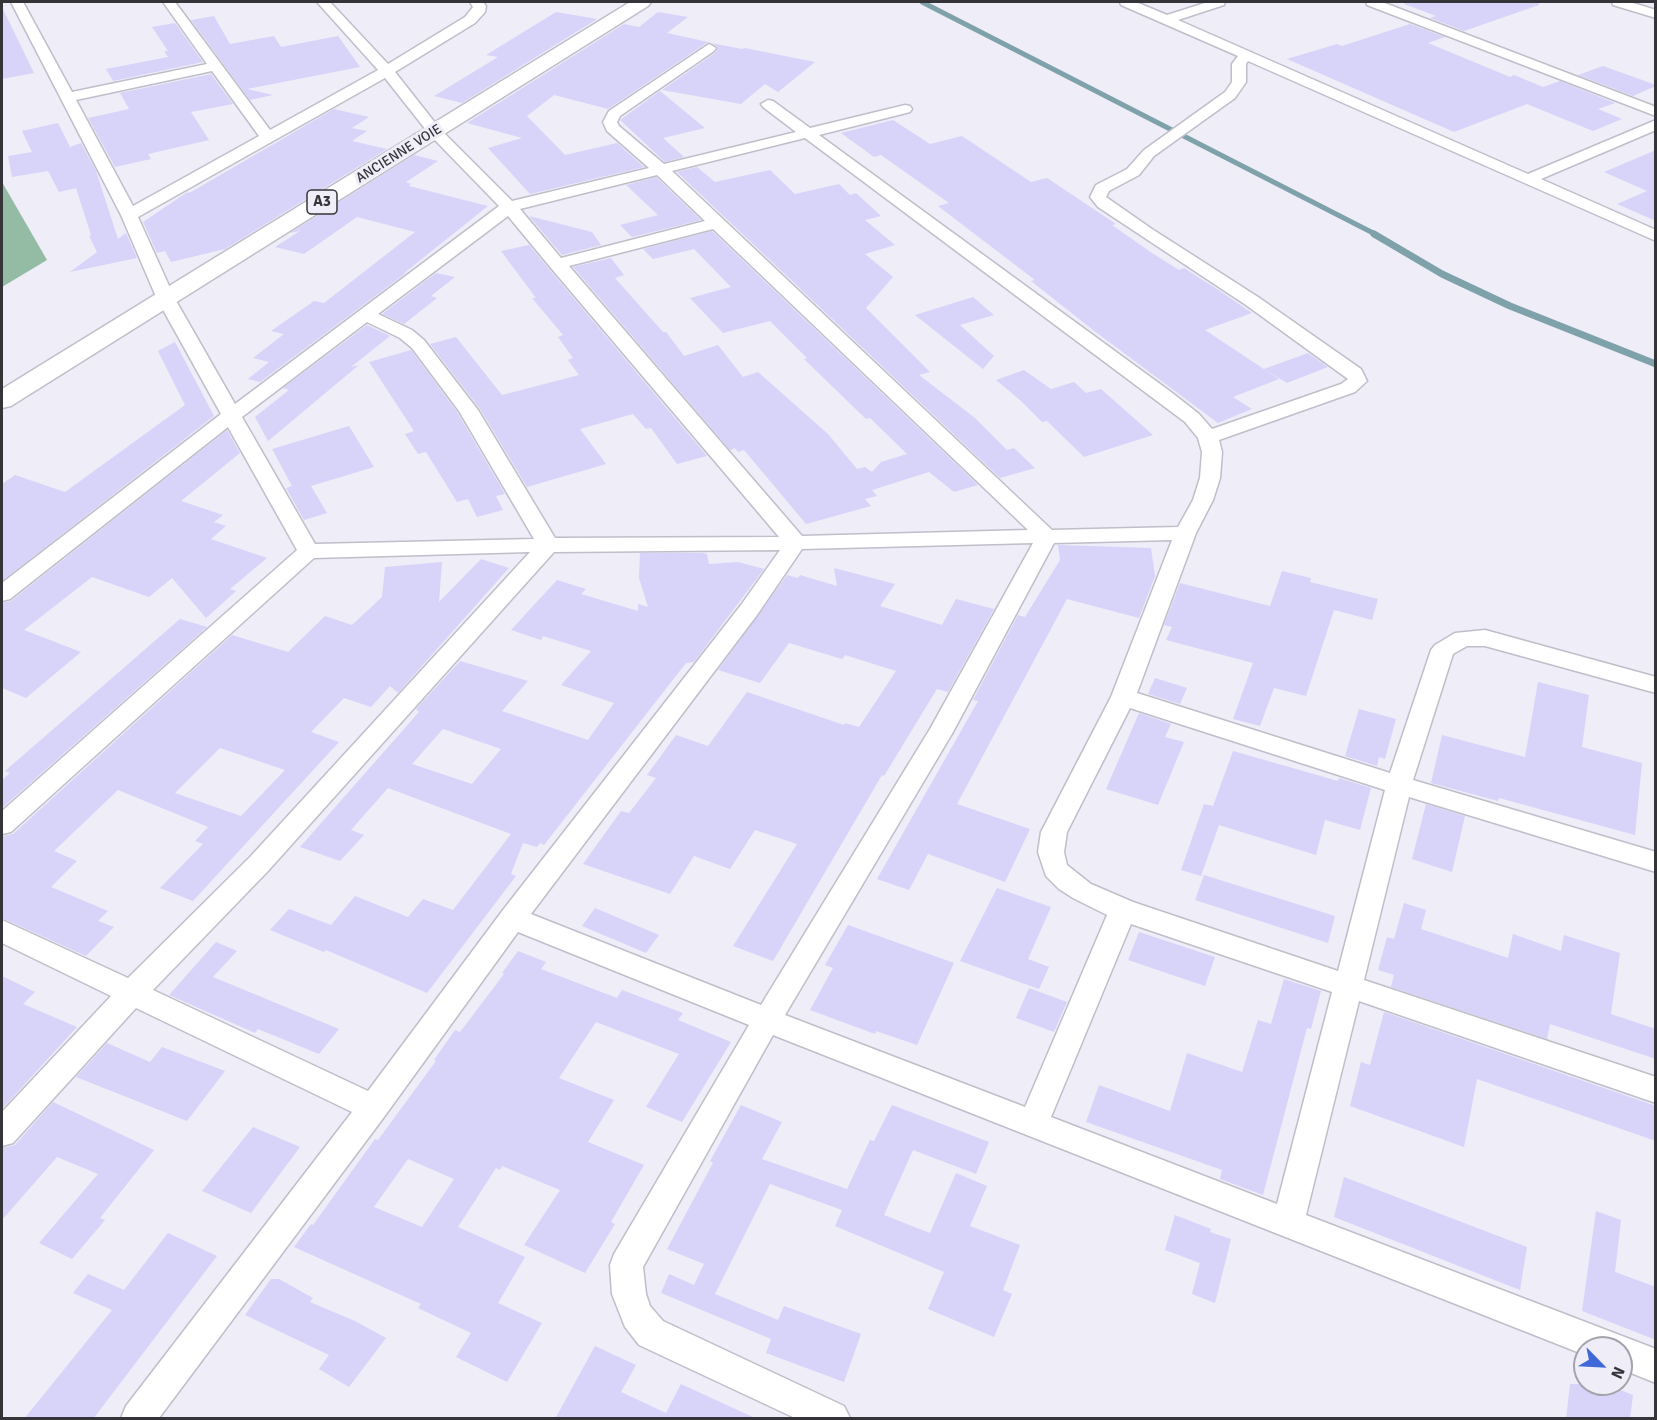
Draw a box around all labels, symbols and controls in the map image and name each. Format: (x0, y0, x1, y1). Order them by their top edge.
street label: ANCIENNE VOIE (353, 121, 445, 187)
road number: A3 (307, 190, 337, 214)
north arrow (1573, 1336, 1633, 1396)
text: N (1606, 1363, 1629, 1382)

